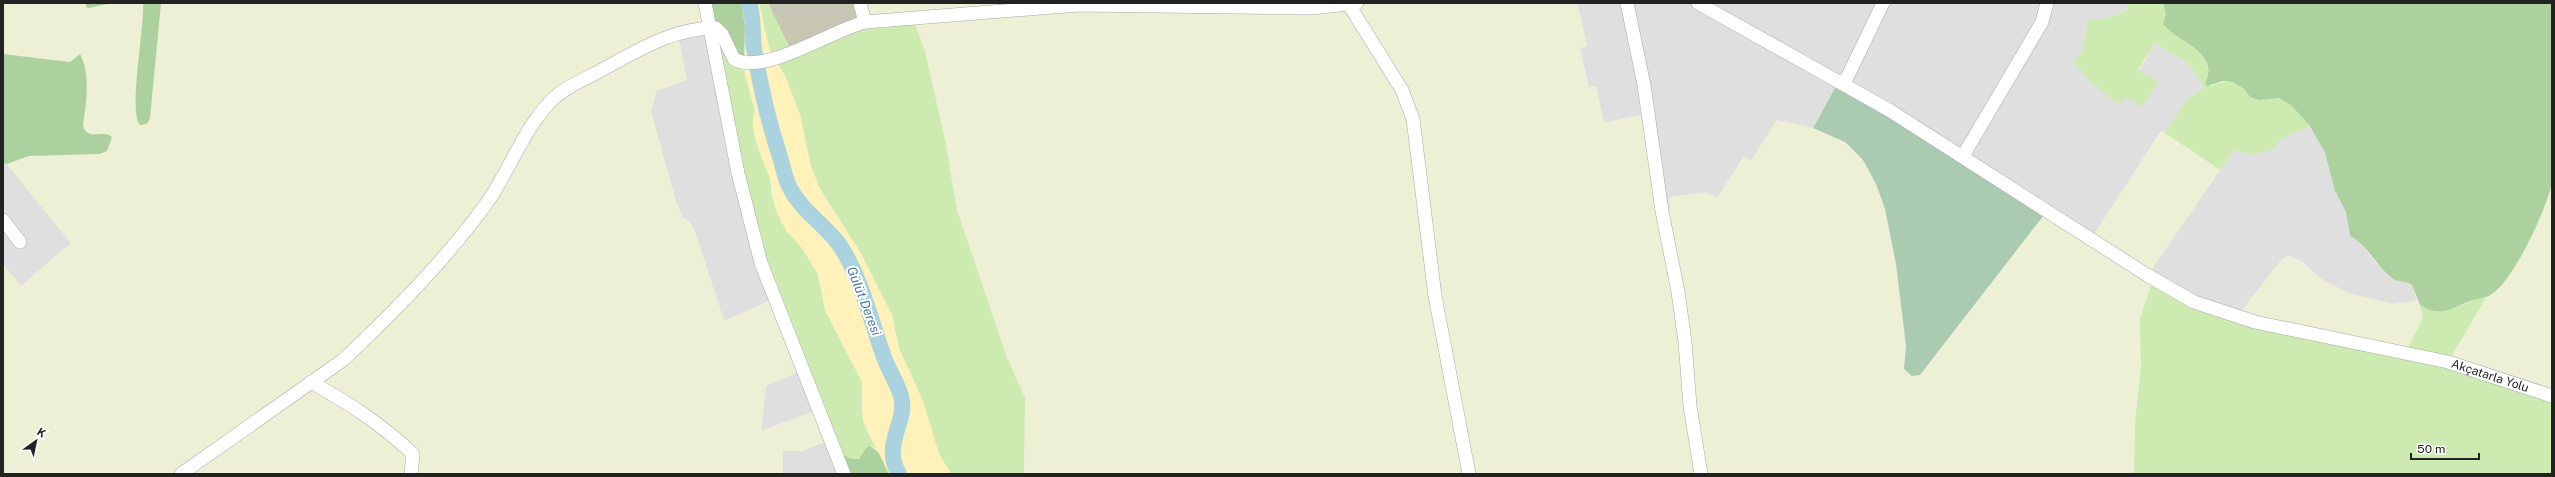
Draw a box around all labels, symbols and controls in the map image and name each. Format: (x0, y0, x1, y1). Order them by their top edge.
water label: Gülüt Deresi (844, 264, 884, 338)
street label: Akçatarla Yolu (2450, 357, 2531, 395)
north arrow (16, 421, 56, 461)
text: K (35, 425, 48, 440)
scale bar (2411, 435, 2479, 461)
text: 50 m (2417, 442, 2445, 456)

